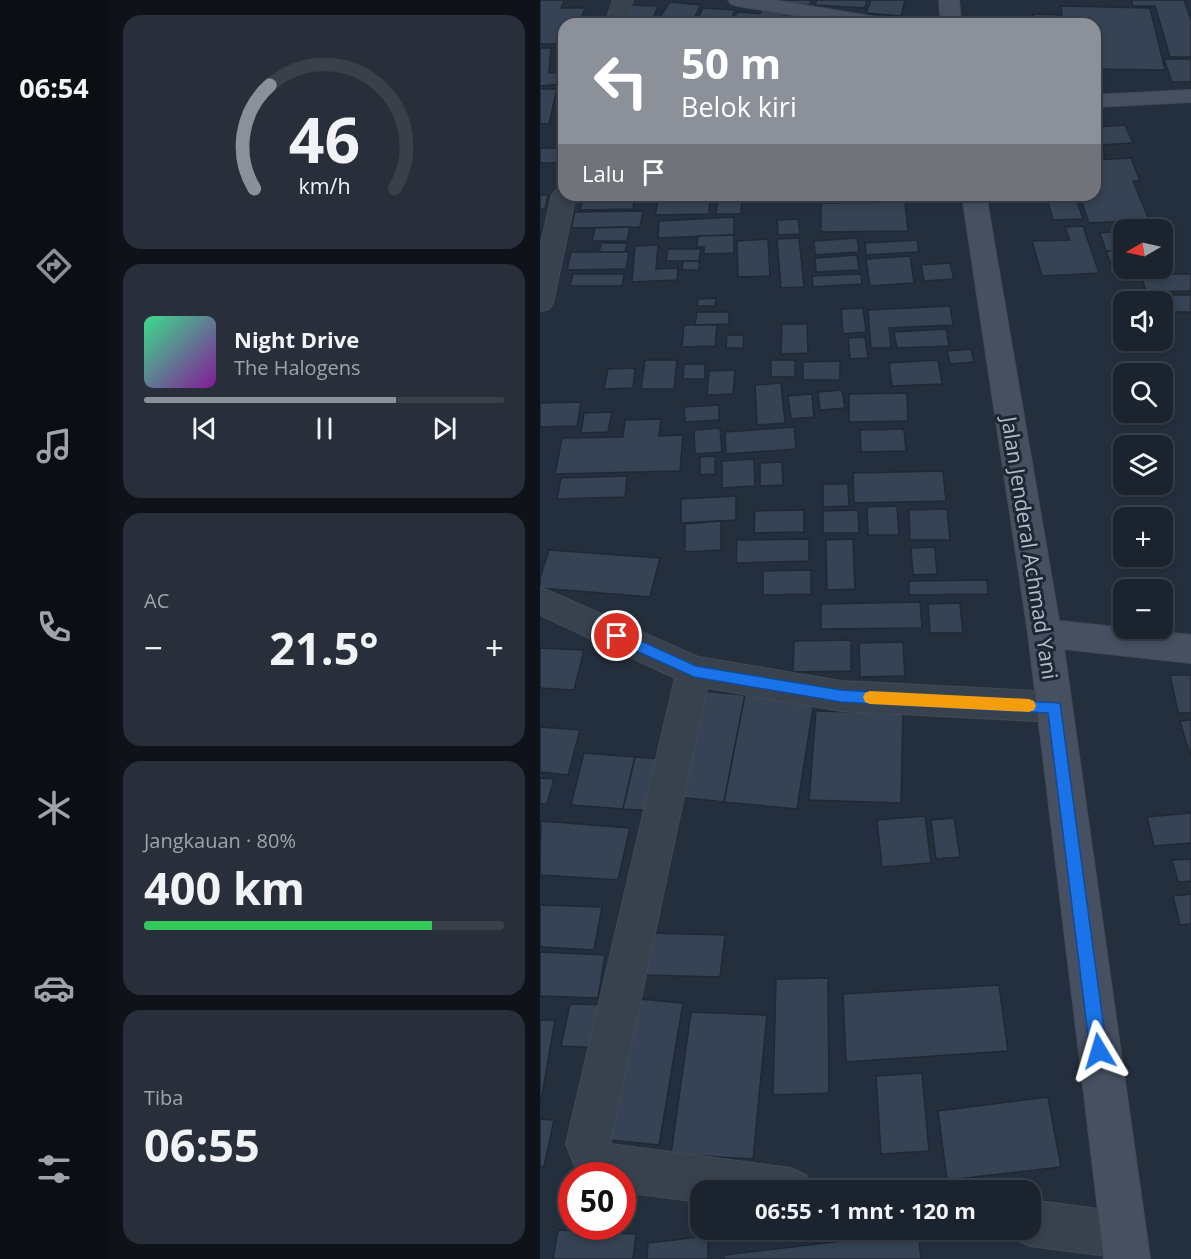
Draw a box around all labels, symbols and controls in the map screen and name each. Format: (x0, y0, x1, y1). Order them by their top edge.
text: 50 m (681, 34, 781, 91)
icon: left (582, 42, 660, 120)
text: 06:54 (19, 69, 89, 106)
text: Belok kiri (681, 88, 797, 125)
text: 46 (288, 96, 360, 181)
icon: arrive (637, 156, 670, 189)
text: Lalu (582, 158, 625, 188)
text: km/h (298, 171, 350, 200)
north arrow (1113, 219, 1173, 279)
map controls (1113, 219, 1173, 639)
icon: directions (33, 245, 75, 287)
button: sound (1113, 291, 1173, 351)
text: Night Drive (234, 324, 359, 354)
text: The Halogens (234, 354, 361, 381)
button: search (1113, 363, 1173, 423)
icon: previous (188, 412, 221, 445)
icon: pause (308, 412, 341, 445)
icon: next (428, 412, 461, 445)
street label: Jalan Jenderal Achmad Yani (995, 413, 1065, 681)
icon: music (33, 425, 75, 467)
button: layers (1113, 435, 1173, 495)
button: + (1113, 507, 1173, 567)
button: − (1113, 579, 1173, 639)
text: AC (144, 587, 169, 614)
icon: phone (33, 606, 75, 648)
pin (591, 610, 642, 661)
text: 21.5° (269, 617, 379, 678)
icon: arrive (600, 619, 633, 652)
text: − (144, 625, 163, 670)
text: + (485, 625, 504, 670)
icon: climate (33, 787, 75, 829)
text: Jangkauan · 80% (144, 827, 296, 854)
text: 400 km (144, 857, 305, 918)
icon: car (33, 967, 75, 1009)
position arrow (1067, 1019, 1131, 1083)
text: Tiba (144, 1084, 183, 1111)
text: 06:55 (144, 1114, 260, 1175)
icon: filters (33, 1148, 75, 1190)
speed limit sign: 50 (558, 1162, 636, 1240)
text: 06:55 · 1 mnt · 120 m (755, 1195, 976, 1225)

